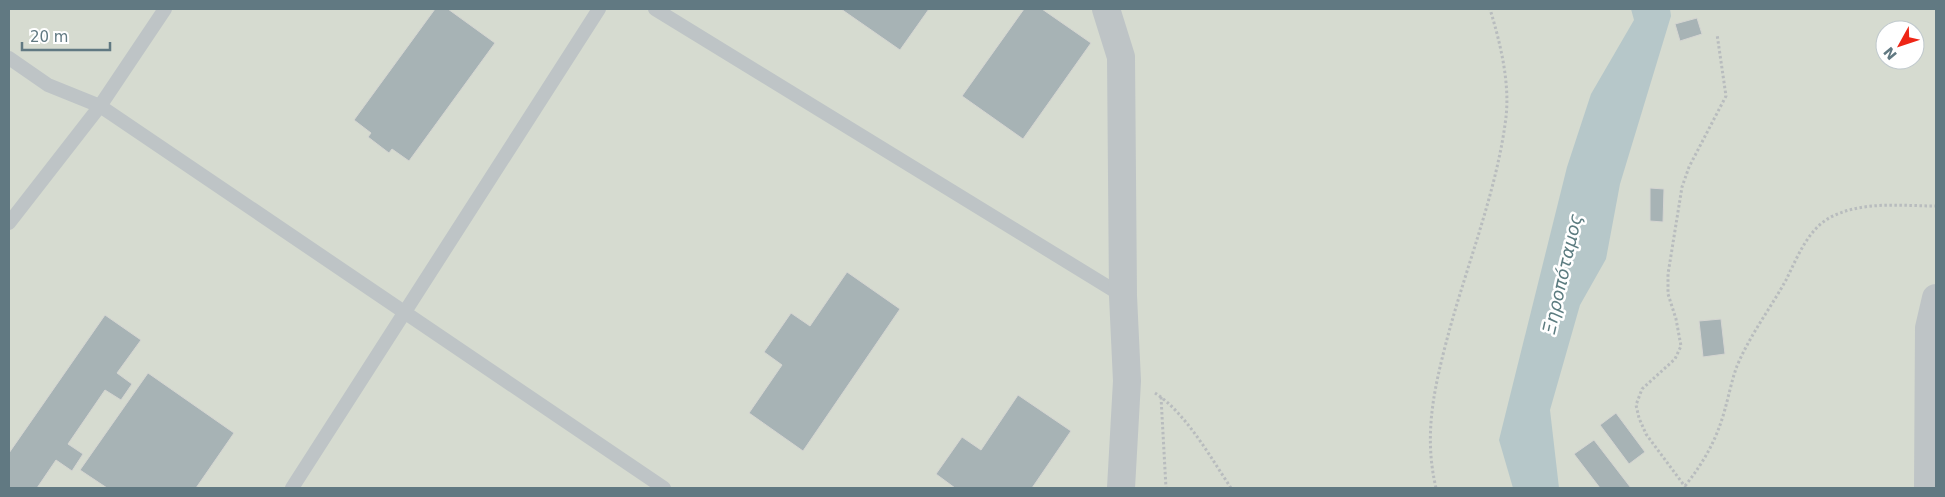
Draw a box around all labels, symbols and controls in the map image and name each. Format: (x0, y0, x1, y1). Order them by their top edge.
scale bar (22, 20, 110, 52)
north arrow (1875, 20, 1925, 70)
text: 20 m (30, 28, 68, 46)
text: N (1880, 44, 1900, 63)
water label: Ξηροπόταμος (1538, 211, 1586, 336)

